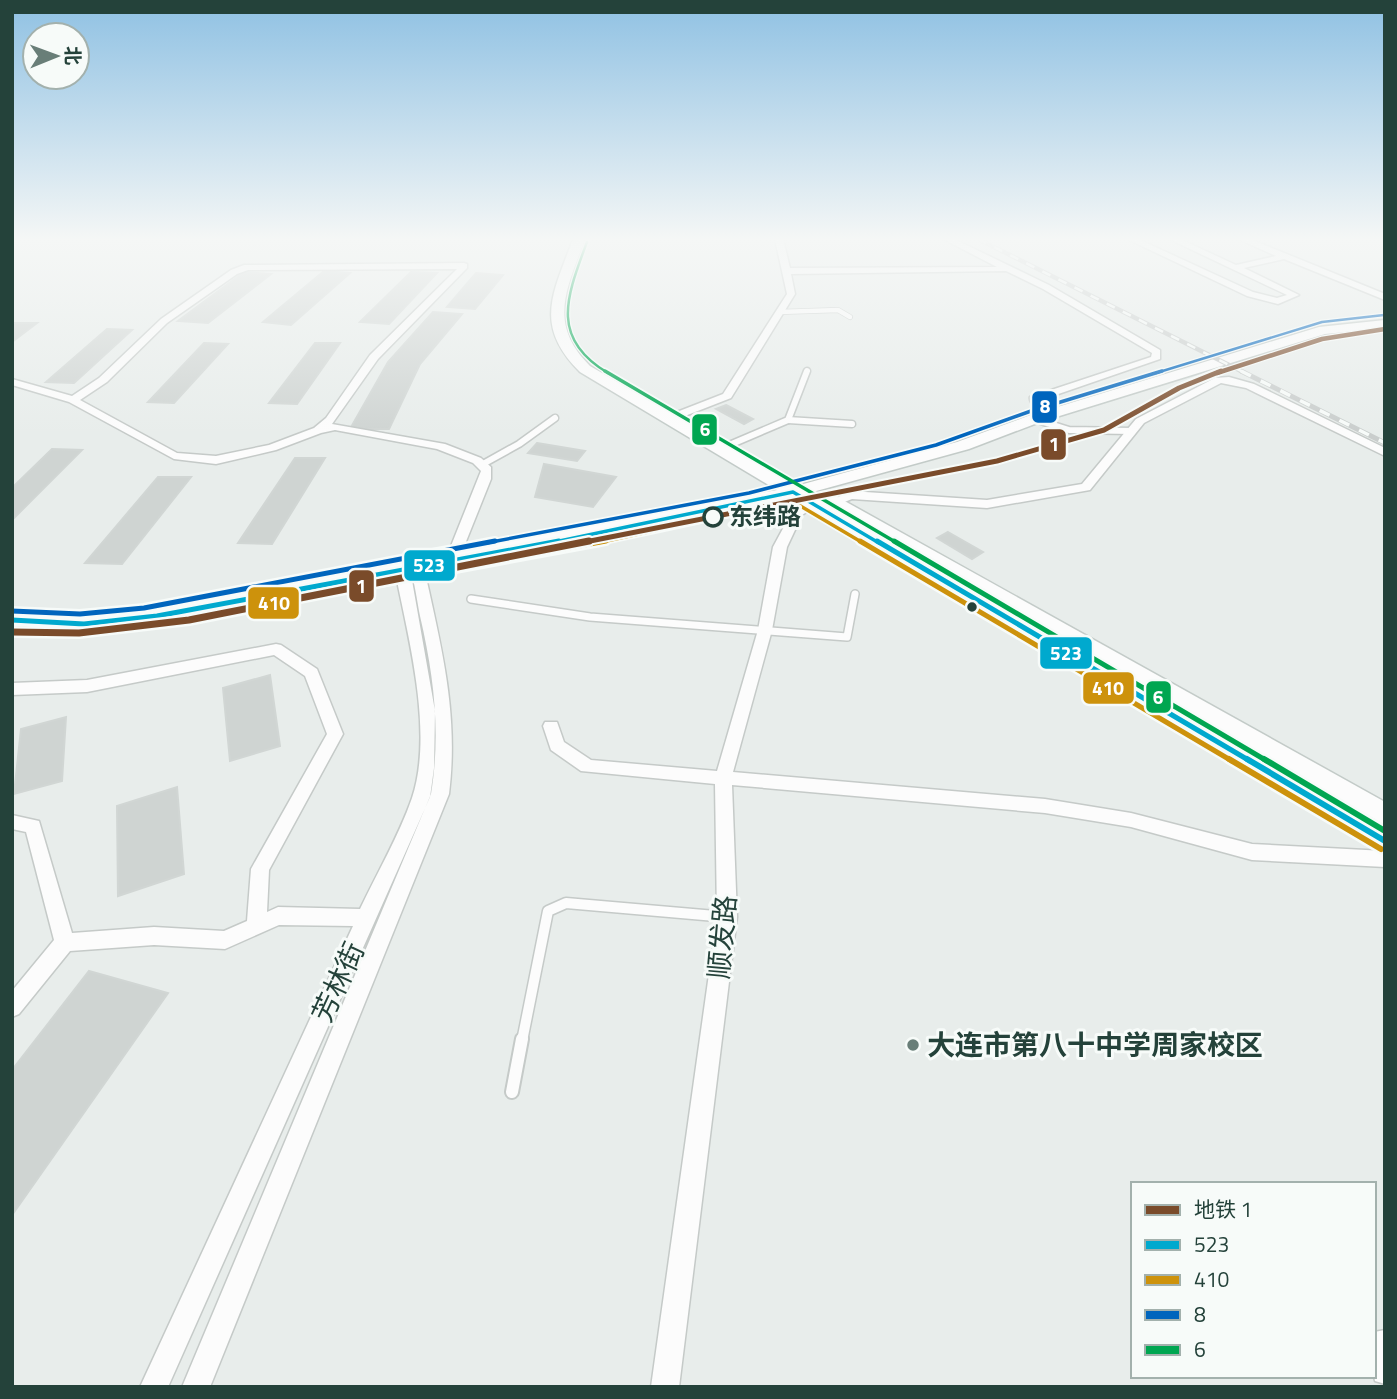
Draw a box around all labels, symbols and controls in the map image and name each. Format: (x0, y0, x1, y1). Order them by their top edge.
north arrow (21, 21, 91, 91)
text: 北 (59, 46, 88, 65)
line badge: 8 (1031, 390, 1058, 424)
text: 8 (1040, 391, 1051, 420)
line badge: 6 (691, 413, 718, 446)
text: 6 (700, 414, 711, 443)
line badge: 1 (1040, 428, 1067, 461)
text: 1 (1049, 429, 1059, 458)
place label: 东纬路 (729, 498, 801, 534)
marker: 东纬路 (703, 507, 723, 527)
line badge: 523 (403, 549, 456, 582)
text: 523 (413, 550, 445, 579)
line badge: 1 (348, 569, 375, 603)
text: 1 (356, 571, 366, 600)
line badge: 410 (247, 586, 300, 620)
text: 410 (258, 588, 290, 617)
unlabelled marker (965, 600, 979, 614)
line badge: 523 (1039, 636, 1093, 670)
text: 523 (1050, 638, 1082, 667)
line badge: 410 (1082, 671, 1135, 705)
text: 410 (1092, 673, 1124, 702)
line badge: 6 (1145, 680, 1172, 714)
text: 6 (1153, 682, 1164, 711)
street label: 顺发路 (696, 893, 747, 981)
street label: 芳林街 (300, 935, 375, 1029)
place label: 大连市第八十中学周家校区 (927, 1023, 1263, 1066)
marker: 大连市第八十中学周家校区 (905, 1037, 921, 1053)
legend (1131, 1182, 1376, 1378)
text: 地铁 1 (1194, 1193, 1252, 1225)
text: 523 (1194, 1228, 1229, 1260)
text: 410 (1194, 1263, 1229, 1295)
text: 8 (1194, 1298, 1206, 1330)
text: 6 (1194, 1333, 1206, 1365)

